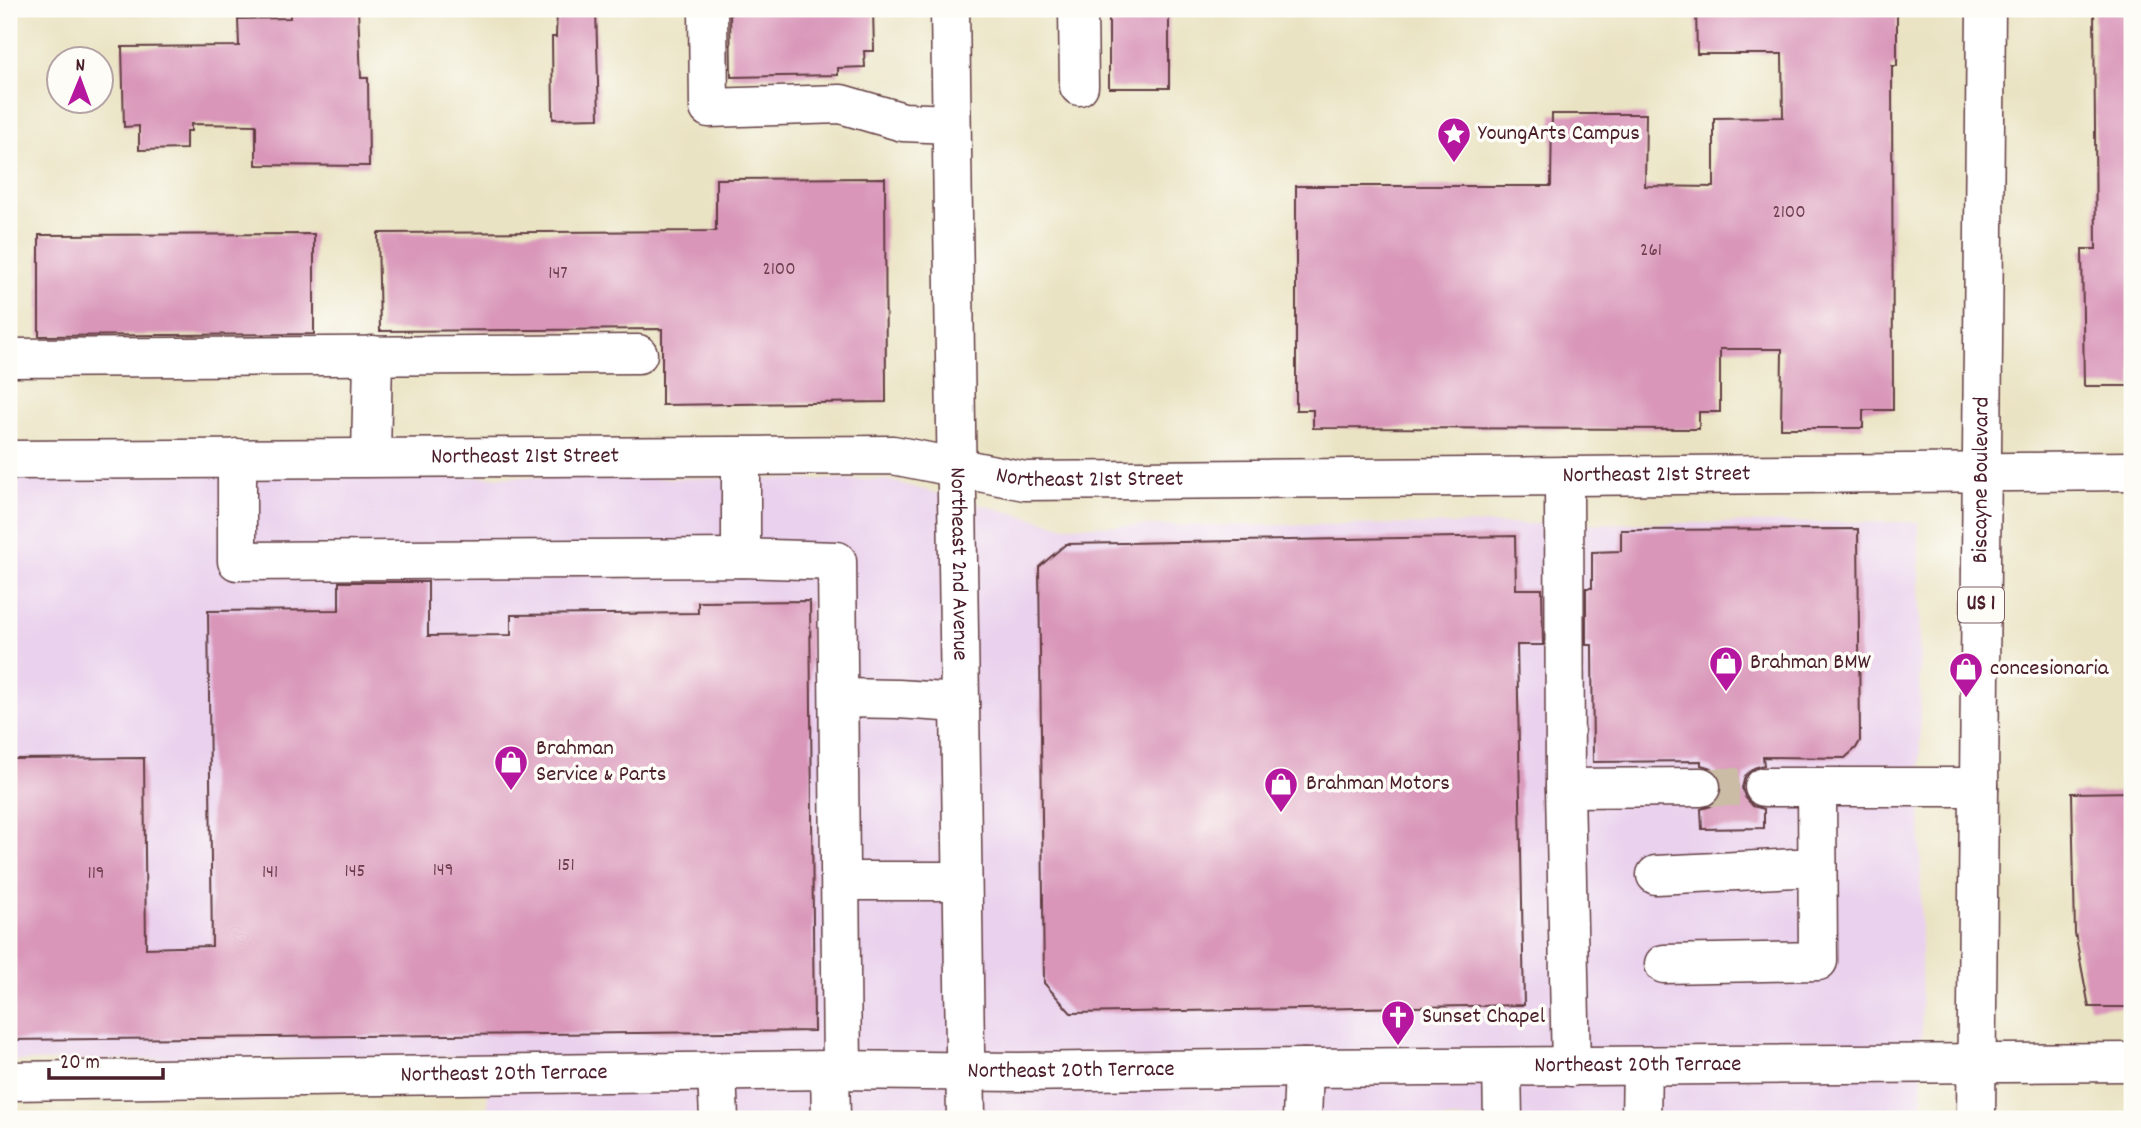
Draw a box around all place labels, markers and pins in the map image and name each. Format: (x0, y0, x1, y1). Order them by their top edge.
place icon: YoungArts Campus (1435, 115, 1473, 164)
place label: YoungArts Campus (1478, 118, 1640, 151)
shop icon: Brahman BMW (1707, 644, 1745, 693)
place label: Brahman BMW (1750, 647, 1872, 680)
shop icon: concesionaria (1947, 650, 1985, 699)
place label: concesionaria (1990, 653, 2110, 686)
place label: Brahman Service & Parts (536, 733, 667, 792)
shop icon: Brahman Service & Parts (492, 743, 530, 792)
shop icon: Brahman Motors (1262, 765, 1300, 814)
place label: Brahman Motors (1306, 768, 1450, 801)
church icon: Sunset Chapel (1379, 998, 1417, 1047)
place label: Sunset Chapel (1422, 1001, 1546, 1034)

